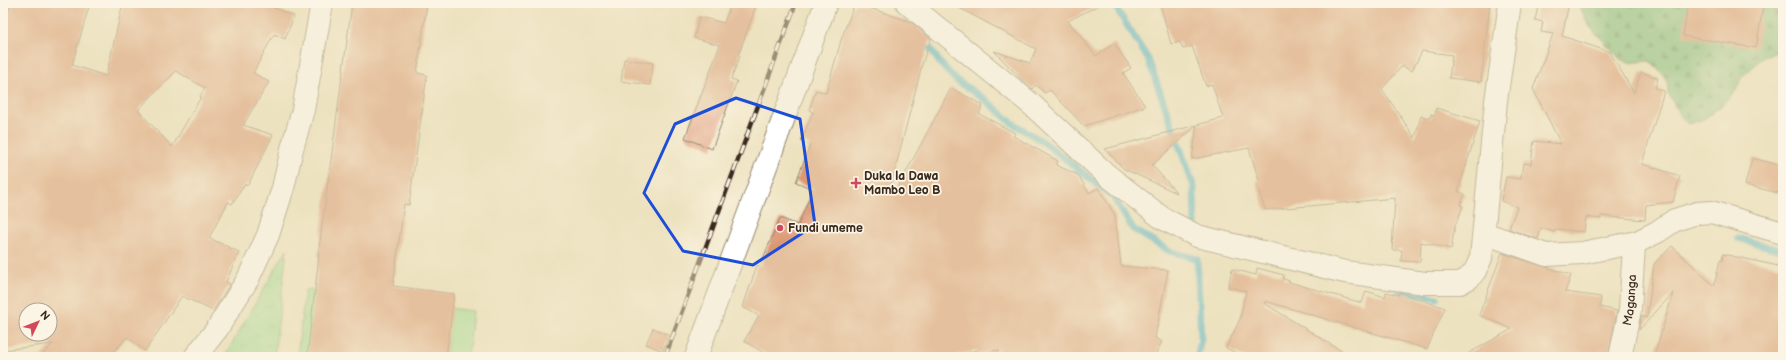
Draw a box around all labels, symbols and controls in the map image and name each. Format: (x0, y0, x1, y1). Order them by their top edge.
place label: Duka la Dawa Mambo Leo B (864, 169, 941, 198)
marker: Duka la Dawa Mambo Leo B (851, 178, 861, 188)
place label: Fundi umeme (788, 221, 863, 236)
marker: Fundi umeme (775, 223, 785, 233)
street label: Maganga (1619, 274, 1640, 327)
north arrow (18, 302, 58, 342)
text: N (37, 308, 53, 323)

